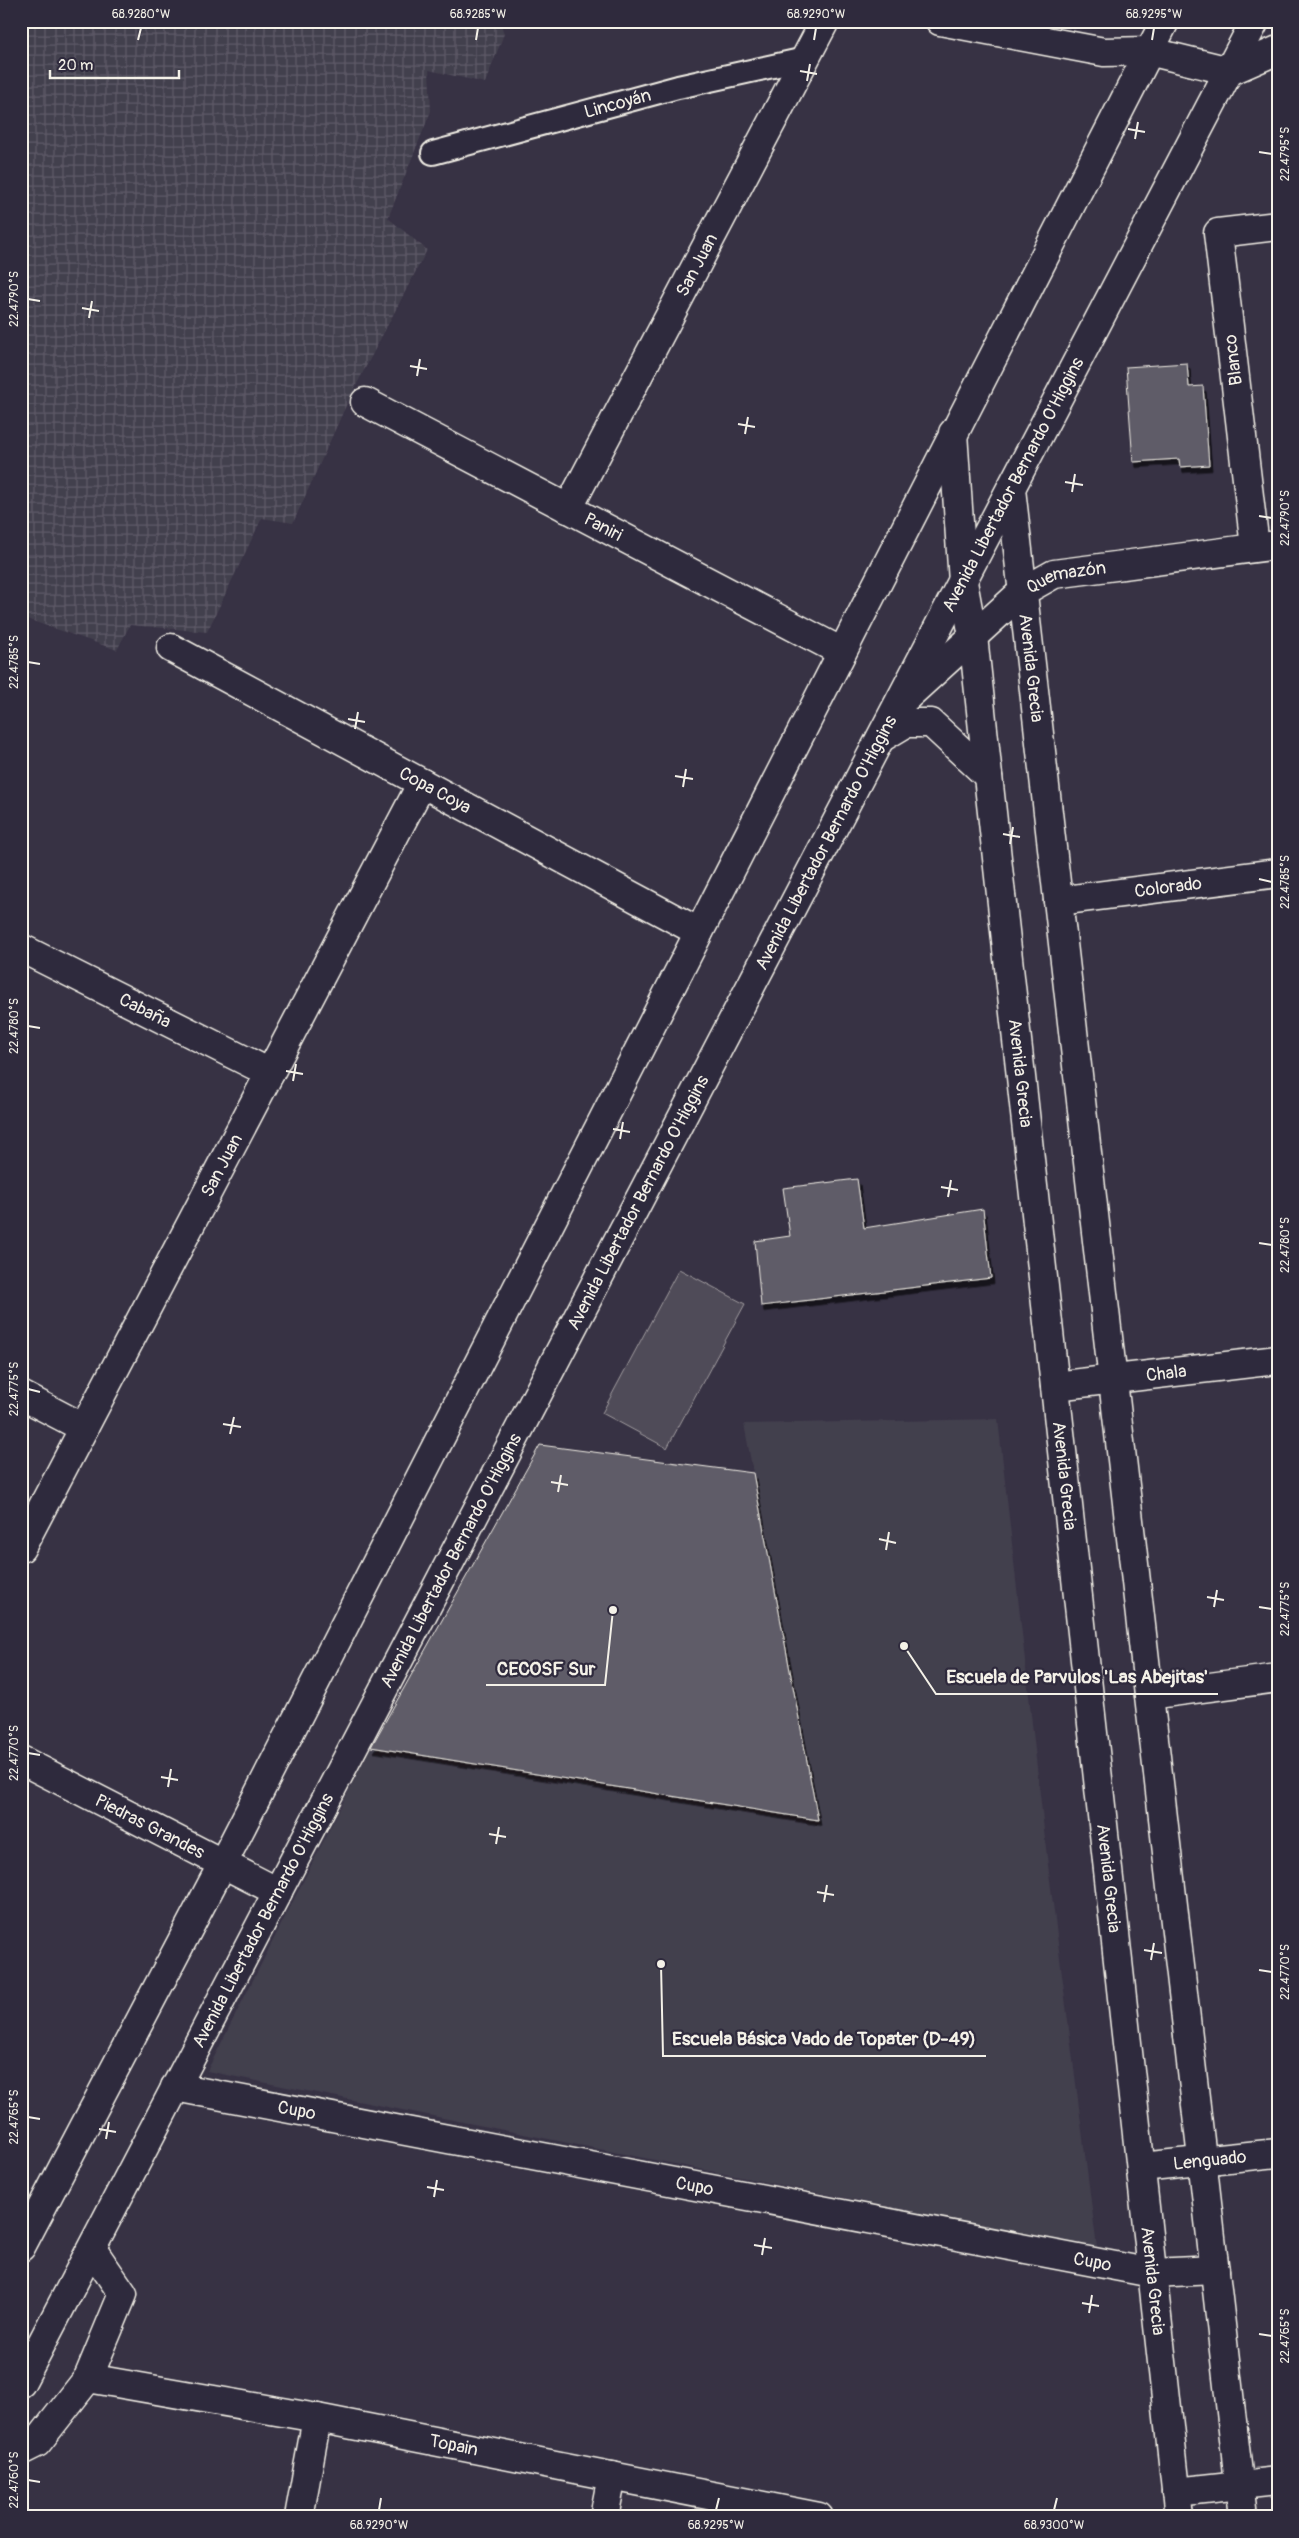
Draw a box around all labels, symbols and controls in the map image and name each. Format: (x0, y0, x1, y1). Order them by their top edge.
text: 68.9280°W (112, 7, 170, 22)
text: 68.9285°W (450, 7, 506, 22)
text: 68.9290°W (787, 7, 845, 22)
text: 68.9295°W (1126, 7, 1182, 22)
scale bar (50, 48, 179, 80)
text: 20 m (58, 56, 93, 75)
street label: Lincoyán (581, 84, 654, 124)
text: 22.4795°S (1278, 127, 1293, 181)
street label: San Juan (671, 230, 723, 301)
text: 22.4790°S (7, 271, 22, 327)
street label: Blanco (1219, 333, 1248, 387)
street label: Avenida Libertador Bernardo O'Higgins (937, 353, 1089, 616)
text: 22.4790°S (1278, 490, 1293, 546)
street label: Paniri (580, 508, 626, 547)
street label: Quemazón (1022, 556, 1107, 599)
street label: Avenida Grecia (1013, 612, 1049, 724)
text: 22.4785°S (7, 635, 22, 689)
street label: Avenida Libertador Bernardo O'Higgins (750, 711, 902, 974)
street label: Copa Coya (395, 762, 475, 819)
text: 22.4785°S (1278, 855, 1293, 909)
street label: Colorado (1133, 872, 1204, 903)
street label: Cabaña (115, 988, 175, 1034)
text: 22.4780°S (7, 998, 22, 1054)
street label: Avenida Grecia (1003, 1018, 1038, 1129)
street label: Avenida Libertador Bernardo O'Higgins (562, 1071, 714, 1334)
street label: San Juan (196, 1130, 248, 1201)
text: 22.4780°S (1278, 1217, 1293, 1273)
street label: Chala (1145, 1360, 1188, 1387)
text: 22.4775°S (7, 1362, 22, 1416)
street label: Avenida Grecia (1047, 1420, 1082, 1531)
street label: Avenida Libertador Bernardo O'Higgins (375, 1429, 527, 1692)
text: 22.4775°S (1278, 1582, 1293, 1636)
callout: CECOSF Sur (486, 1651, 605, 1685)
text: CECOSF Sur (497, 1657, 596, 1681)
callout: Escuela de Parvulos 'Las Abejitas' (936, 1660, 1218, 1694)
text: Escuela de Parvulos 'Las Abejitas' (946, 1665, 1208, 1689)
text: 22.4770°S (7, 1725, 22, 1781)
street label: Piedras Grandes (91, 1789, 208, 1864)
street label: Avenida Libertador Bernardo O'Higgins (187, 1789, 339, 2052)
street label: Avenida Grecia (1091, 1823, 1126, 1934)
text: 22.4770°S (1278, 1944, 1293, 2000)
callout: Escuela Básica Vado de Topater (D-49) (663, 2022, 986, 2056)
text: Escuela Básica Vado de Topater (D-49) (672, 2027, 976, 2051)
text: 22.4765°S (7, 2089, 22, 2145)
street label: Cupo (276, 2096, 318, 2126)
street label: Lenguado (1172, 2145, 1248, 2176)
street label: Cupo (674, 2172, 716, 2201)
street label: Avenida Grecia (1135, 2225, 1170, 2337)
street label: Cupo (1071, 2247, 1114, 2277)
text: 22.4765°S (1278, 2308, 1293, 2364)
street label: Topain (427, 2429, 480, 2462)
text: 22.4760°S (7, 2452, 22, 2508)
text: 68.9290°W (350, 2518, 408, 2533)
text: 68.9295°W (688, 2518, 744, 2533)
text: 68.9300°W (1024, 2518, 1084, 2533)

